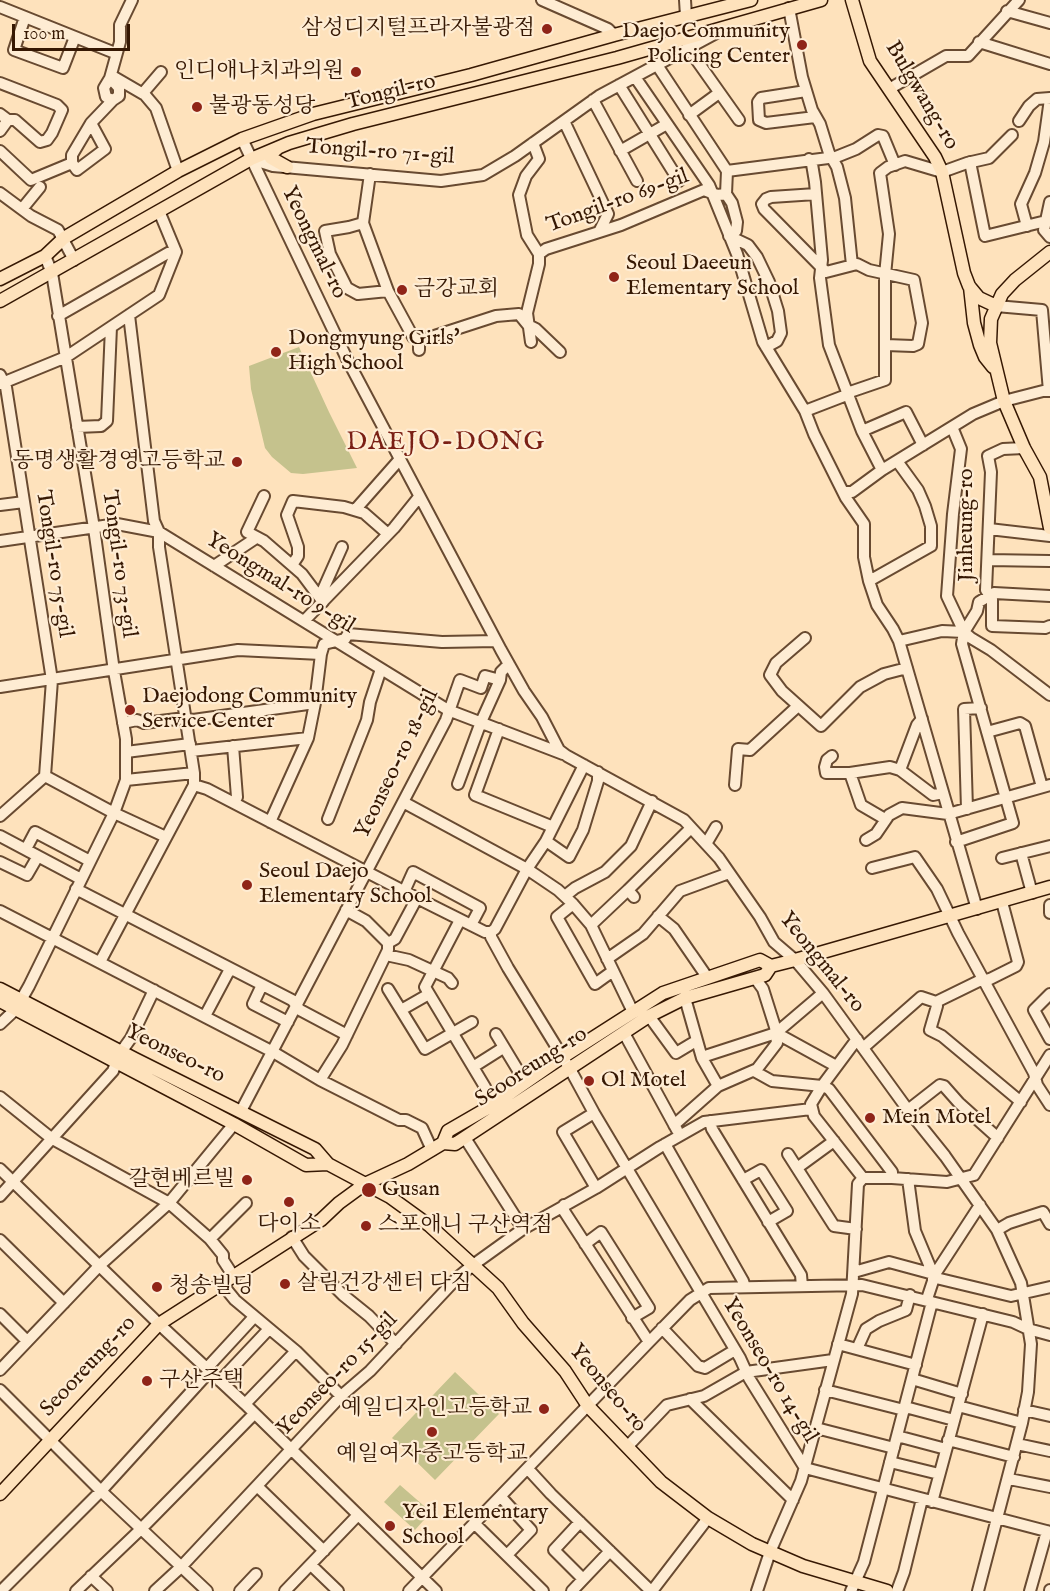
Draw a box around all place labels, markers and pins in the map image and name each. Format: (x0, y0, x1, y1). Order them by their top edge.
place label: 삼성디지털프라자불광점 (301, 16, 535, 42)
place label: Daejo Community Policing Center (622, 19, 790, 70)
marker: 삼성디지털프라자불광점 (540, 22, 554, 36)
marker: Daejo Community Policing Center (795, 38, 809, 52)
place label: 인디애나치과의원 (174, 59, 344, 85)
marker: 인디애나치과의원 (349, 65, 363, 79)
place label: 불광동성당 (209, 94, 315, 120)
marker: 불광동성당 (190, 100, 204, 114)
place label: Seoul Daeeun Elementary School (626, 251, 799, 302)
marker: Seoul Daeeun Elementary School (607, 270, 621, 284)
place label: 금강교회 (414, 277, 499, 303)
marker: 금강교회 (395, 283, 409, 297)
place label: Dongmyung Girls' High School (288, 326, 460, 378)
marker: Dongmyung Girls' High School (269, 345, 283, 359)
place label: 동명생활경영고등학교 (12, 449, 225, 475)
marker: 동명생활경영고등학교 (230, 455, 244, 469)
place label: Daejodong Community Service Center (142, 684, 357, 736)
marker: Daejodong Community Service Center (123, 703, 137, 717)
place label: Seoul Daejo Elementary School (259, 859, 432, 910)
marker: Seoul Daejo Elementary School (240, 878, 254, 892)
place label: Ol Motel (601, 1068, 686, 1094)
marker: Ol Motel (582, 1074, 596, 1088)
place label: Mein Motel (882, 1105, 991, 1131)
marker: Mein Motel (863, 1111, 877, 1125)
place label: 갈현베르빌 (129, 1167, 235, 1193)
marker: 갈현베르빌 (240, 1173, 254, 1187)
place label: Gusan (382, 1177, 440, 1203)
marker: Gusan (360, 1181, 378, 1199)
marker: 다이소 (282, 1195, 296, 1209)
place label: 다이소 (257, 1212, 321, 1238)
place label: 스포애니 구산역점 (378, 1213, 553, 1239)
marker: 스포애니 구산역점 (359, 1219, 373, 1233)
place label: 살림건강센터 다짐 (297, 1271, 472, 1297)
place label: 청송빌딩 (169, 1274, 254, 1300)
marker: 살림건강센터 다짐 (278, 1277, 292, 1291)
marker: 청송빌딩 (150, 1280, 164, 1294)
place label: 구산주택 (159, 1368, 244, 1394)
marker: 구산주택 (140, 1374, 154, 1388)
place label: 예일디자인고등학교 (341, 1396, 532, 1422)
marker: 예일디자인고등학교 (537, 1402, 551, 1416)
marker: 예일여자중고등학교 (425, 1425, 439, 1439)
place label: 예일여자중고등학교 (336, 1442, 528, 1468)
place label: Yeil Elementary School (402, 1500, 548, 1552)
marker: Yeil Elementary School (383, 1519, 397, 1533)

